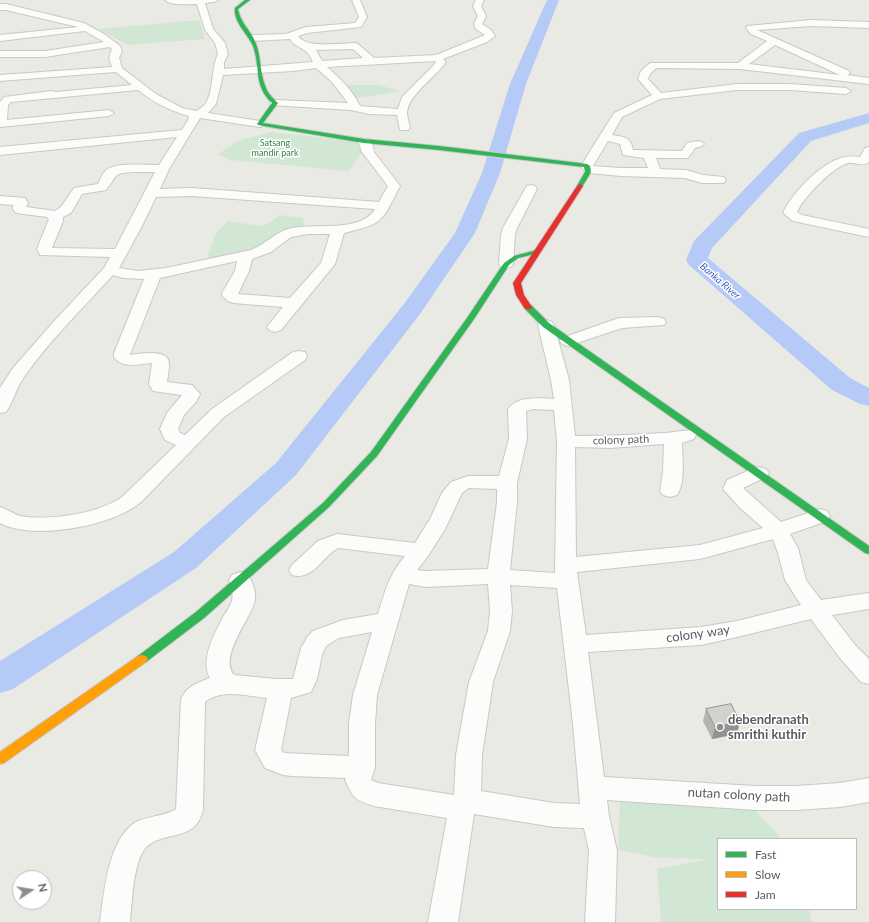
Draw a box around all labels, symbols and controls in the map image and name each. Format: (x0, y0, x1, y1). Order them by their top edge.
park label: Satsang mandir park (251, 138, 299, 159)
water label: Banka River (697, 260, 743, 302)
street label: colony path (593, 432, 649, 448)
street label: colony way (665, 622, 731, 646)
place label: debendranath smrithi kuthir (728, 712, 809, 743)
marker: debendranath smrithi kuthir (715, 722, 725, 732)
street label: nutan colony path (687, 785, 791, 805)
legend (717, 838, 857, 910)
text: Fast (755, 847, 776, 862)
text: Slow (755, 867, 780, 882)
north arrow (12, 870, 52, 910)
text: N (36, 882, 50, 893)
text: Jam (755, 887, 776, 902)

